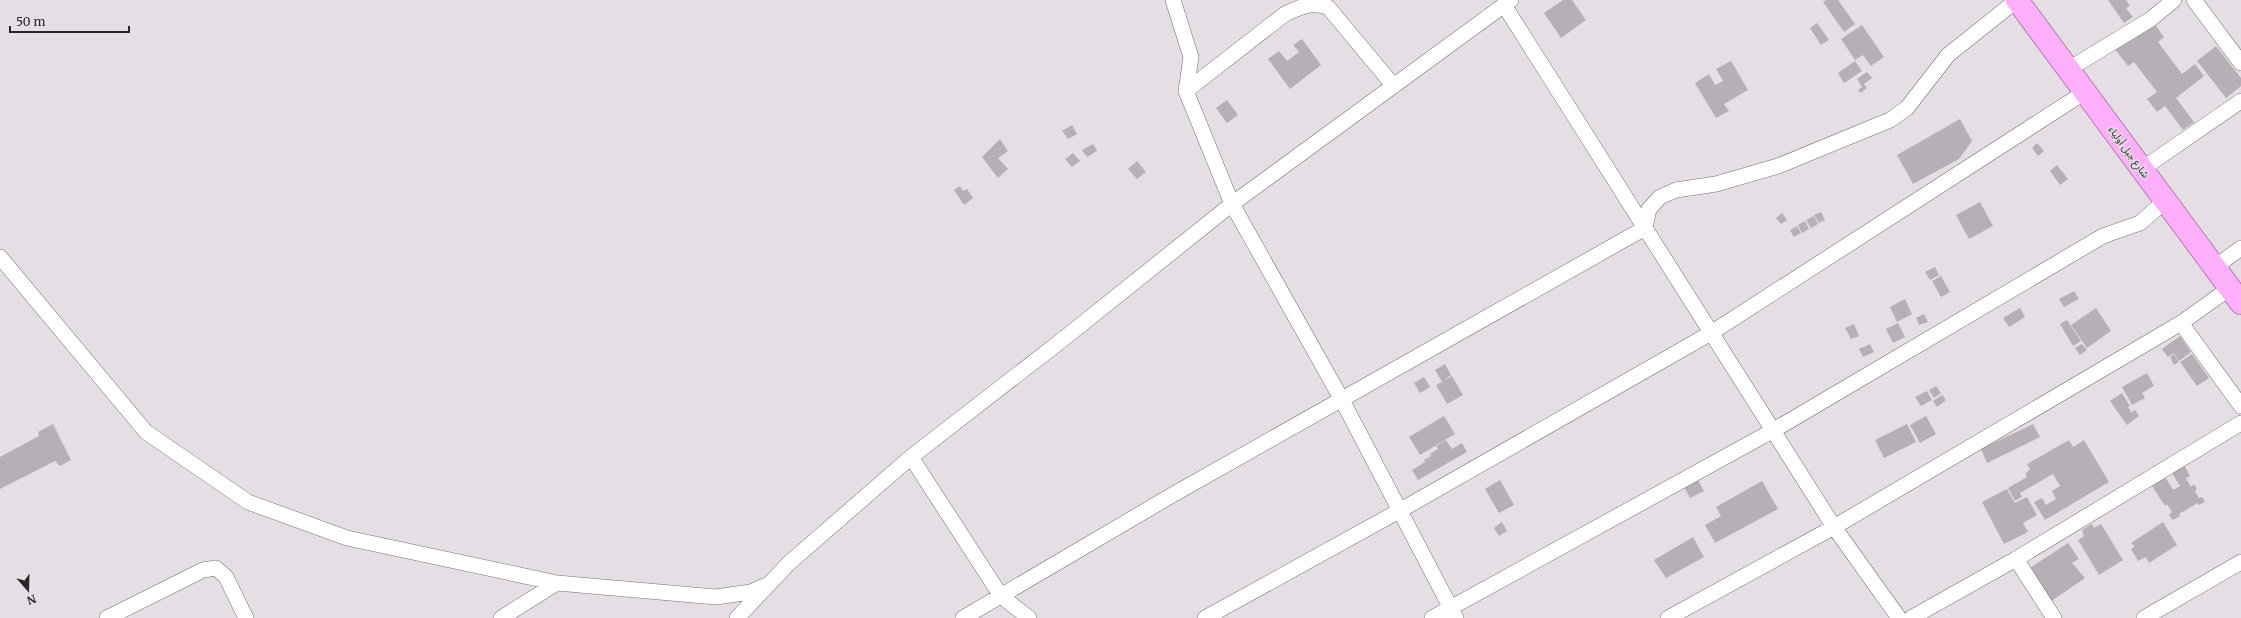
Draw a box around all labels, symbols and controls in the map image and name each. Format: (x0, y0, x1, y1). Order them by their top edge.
scale bar (10, 8, 129, 34)
text: 50 m (16, 14, 45, 29)
street label: شارع جبل أولياء (2105, 123, 2152, 181)
north arrow (8, 570, 48, 610)
text: N (25, 591, 38, 608)

